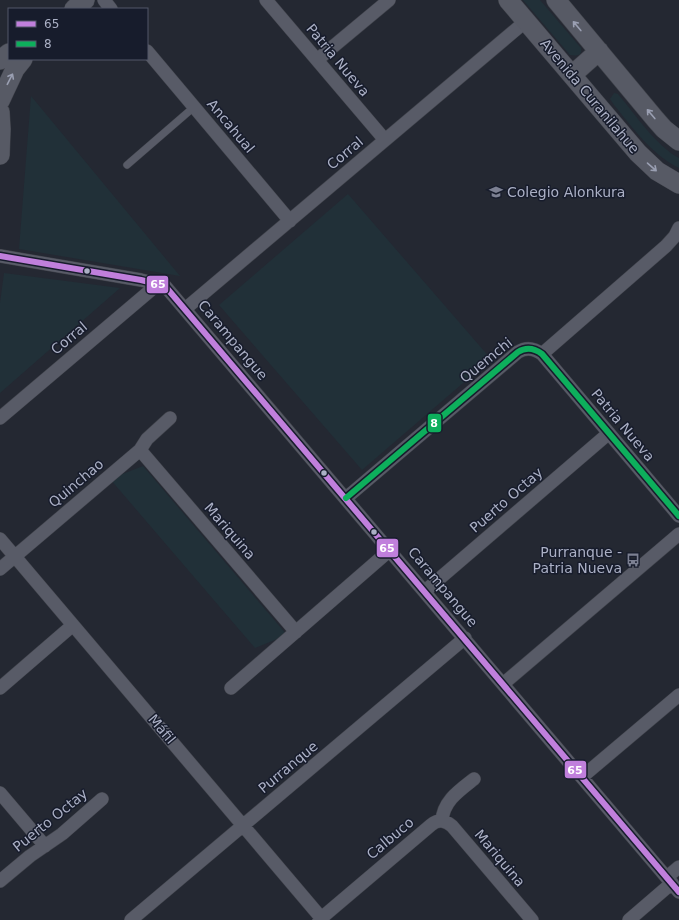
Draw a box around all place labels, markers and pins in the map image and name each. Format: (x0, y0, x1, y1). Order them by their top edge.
school or university icon: Colegio Alonkura (488, 184, 504, 200)
place label: Colegio Alonkura (507, 184, 625, 200)
unlabelled marker (82, 266, 92, 276)
unlabelled marker (319, 468, 329, 478)
unlabelled marker (369, 527, 379, 537)
place label: Purranque - Patria Nueva (533, 544, 622, 576)
bus stop icon: Purranque - Patria Nueva (625, 552, 641, 568)

